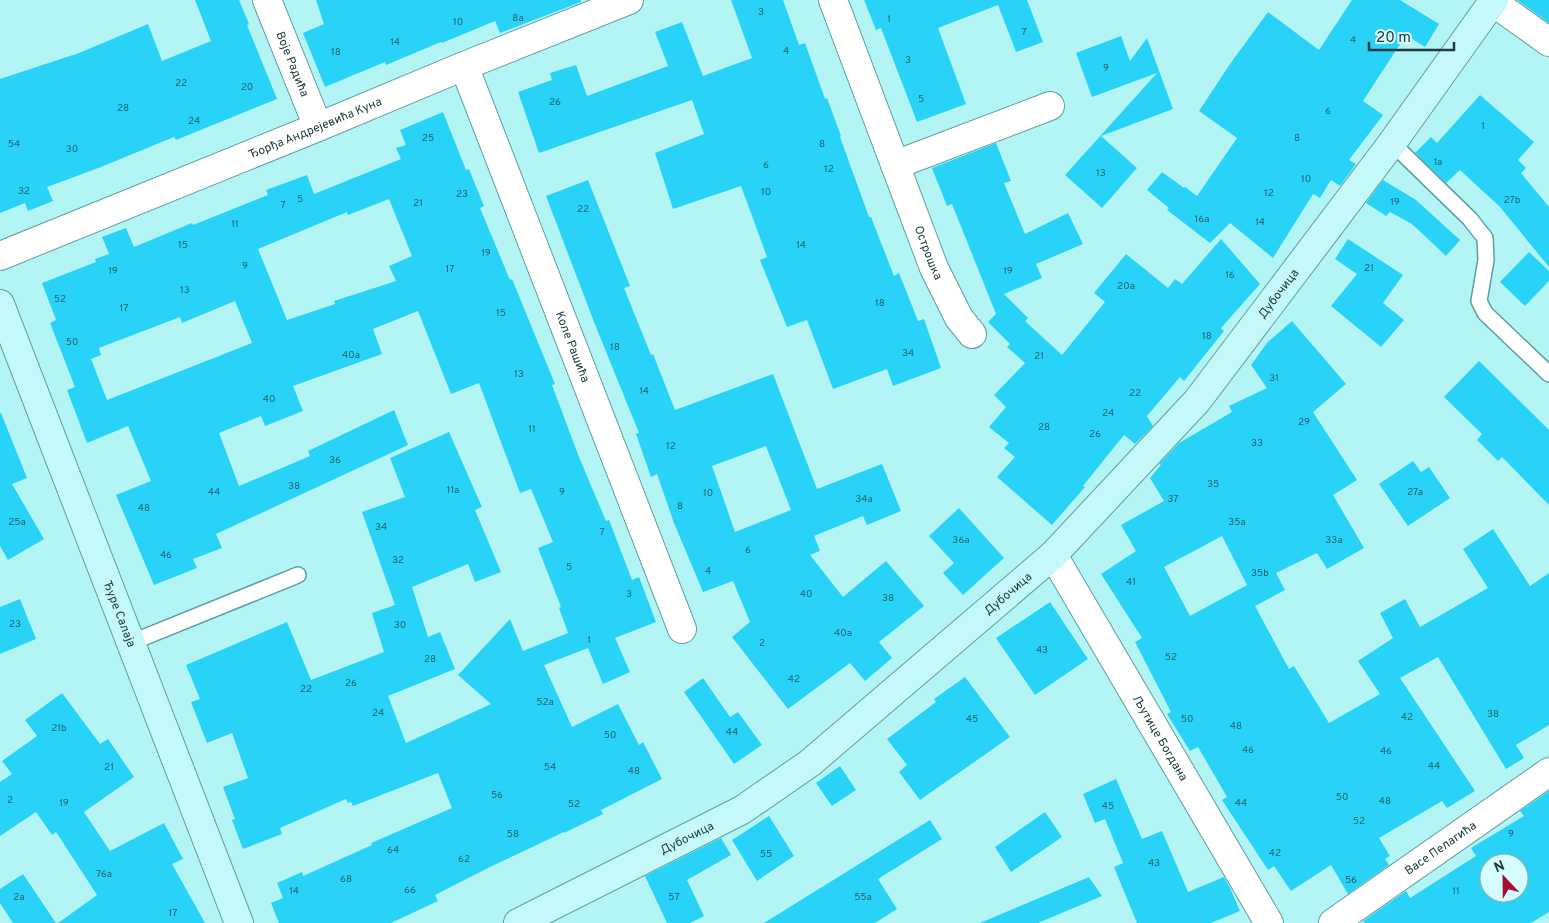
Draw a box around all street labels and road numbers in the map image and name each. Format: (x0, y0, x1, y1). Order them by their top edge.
street label: Воје Радића (271, 29, 312, 99)
street label: Ђорђа Андрејевића Куна (246, 94, 384, 163)
street label: Острошка (910, 224, 946, 283)
street label: Дубочица (1255, 266, 1303, 322)
street label: Коле Рашића (551, 309, 593, 385)
street label: Дубочица (981, 569, 1036, 619)
street label: Ђуре Салаја (99, 578, 139, 650)
street label: Љутице Богдана (1128, 692, 1191, 784)
street label: Дубочица (658, 818, 717, 859)
street label: Васе Пелагића (1402, 818, 1480, 879)

